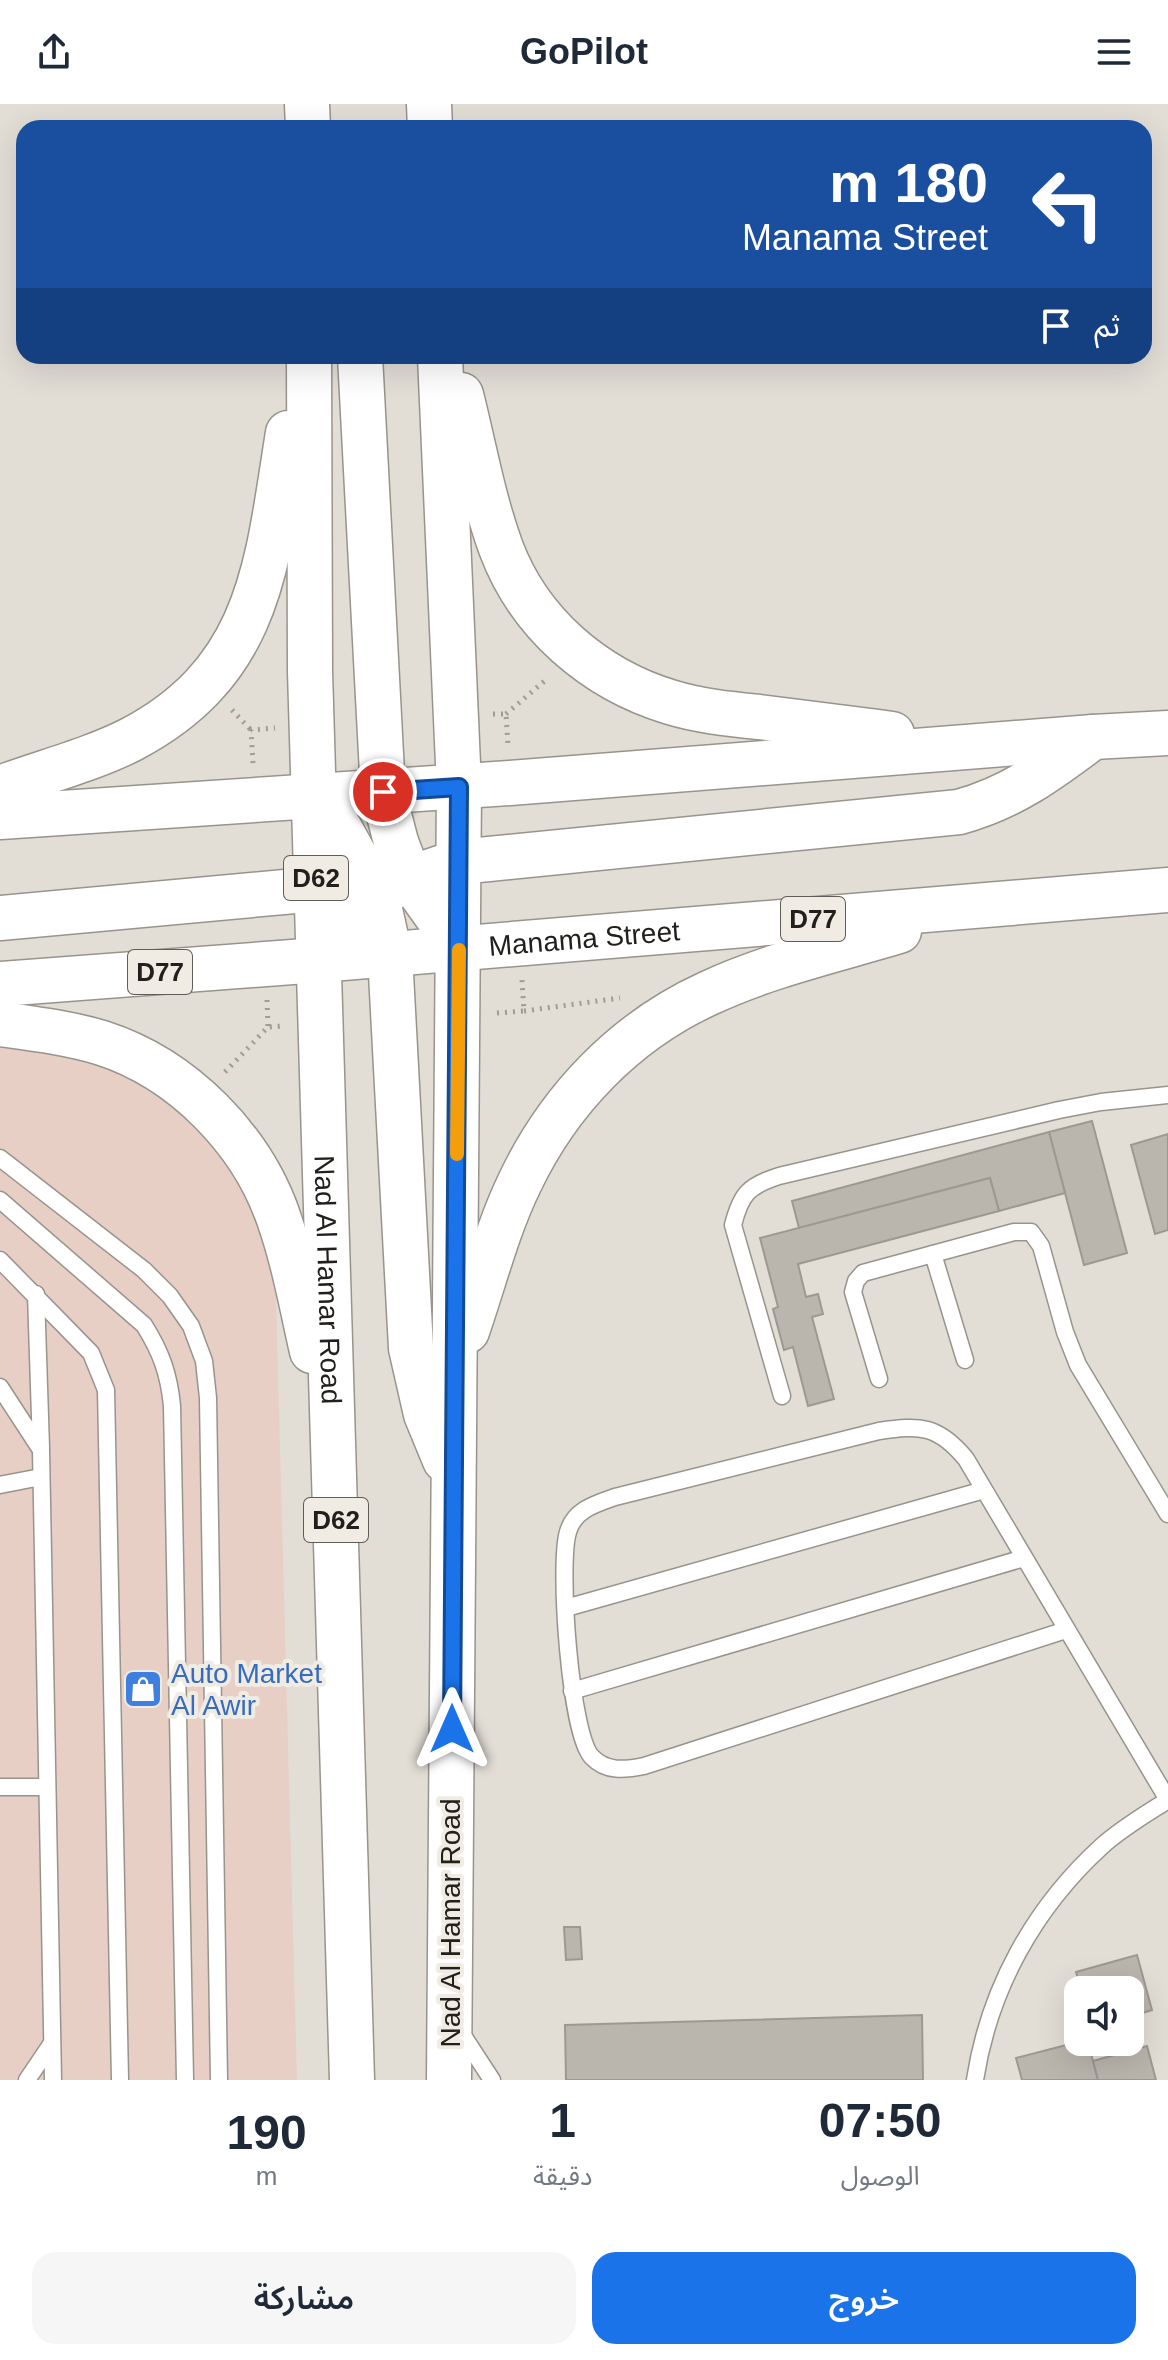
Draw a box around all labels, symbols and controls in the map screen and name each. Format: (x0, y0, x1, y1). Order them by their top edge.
icon: share (32, 30, 76, 74)
icon: menu (1092, 30, 1136, 74)
text: GoPilot (520, 31, 648, 72)
text: 180 m (829, 151, 988, 214)
icon: left (1016, 152, 1120, 256)
text: Manama Street (742, 217, 988, 258)
icon: arrive (1034, 304, 1078, 348)
text: ثم (1094, 309, 1120, 342)
pin (349, 758, 417, 826)
icon: arrive (361, 770, 405, 814)
road number: D62 (284, 856, 348, 900)
road number: D77 (781, 897, 845, 941)
street label: Manama Street (488, 915, 681, 962)
road number: D77 (128, 950, 192, 994)
street label: Nad Al Hamar Road (308, 1155, 347, 1405)
road number: D62 (304, 1498, 368, 1542)
place label: Auto Market Al Awir (171, 1658, 322, 1721)
shop icon: Auto Market Al Awir (122, 1668, 164, 1710)
position arrow (410, 1687, 494, 1771)
street label: Nad Al Hamar Road (435, 1798, 466, 2048)
map controls (1064, 1976, 1144, 2056)
button: sound (1064, 1976, 1144, 2056)
text: 1 (549, 2094, 576, 2147)
text: 07:50 (819, 2094, 942, 2147)
text: 190 (227, 2106, 307, 2159)
text: m (256, 2161, 277, 2191)
text: دقيقة (533, 2161, 592, 2191)
text: الوصول (841, 2161, 920, 2191)
button: مشاركة (32, 2252, 576, 2344)
button: خروج (592, 2252, 1136, 2344)

